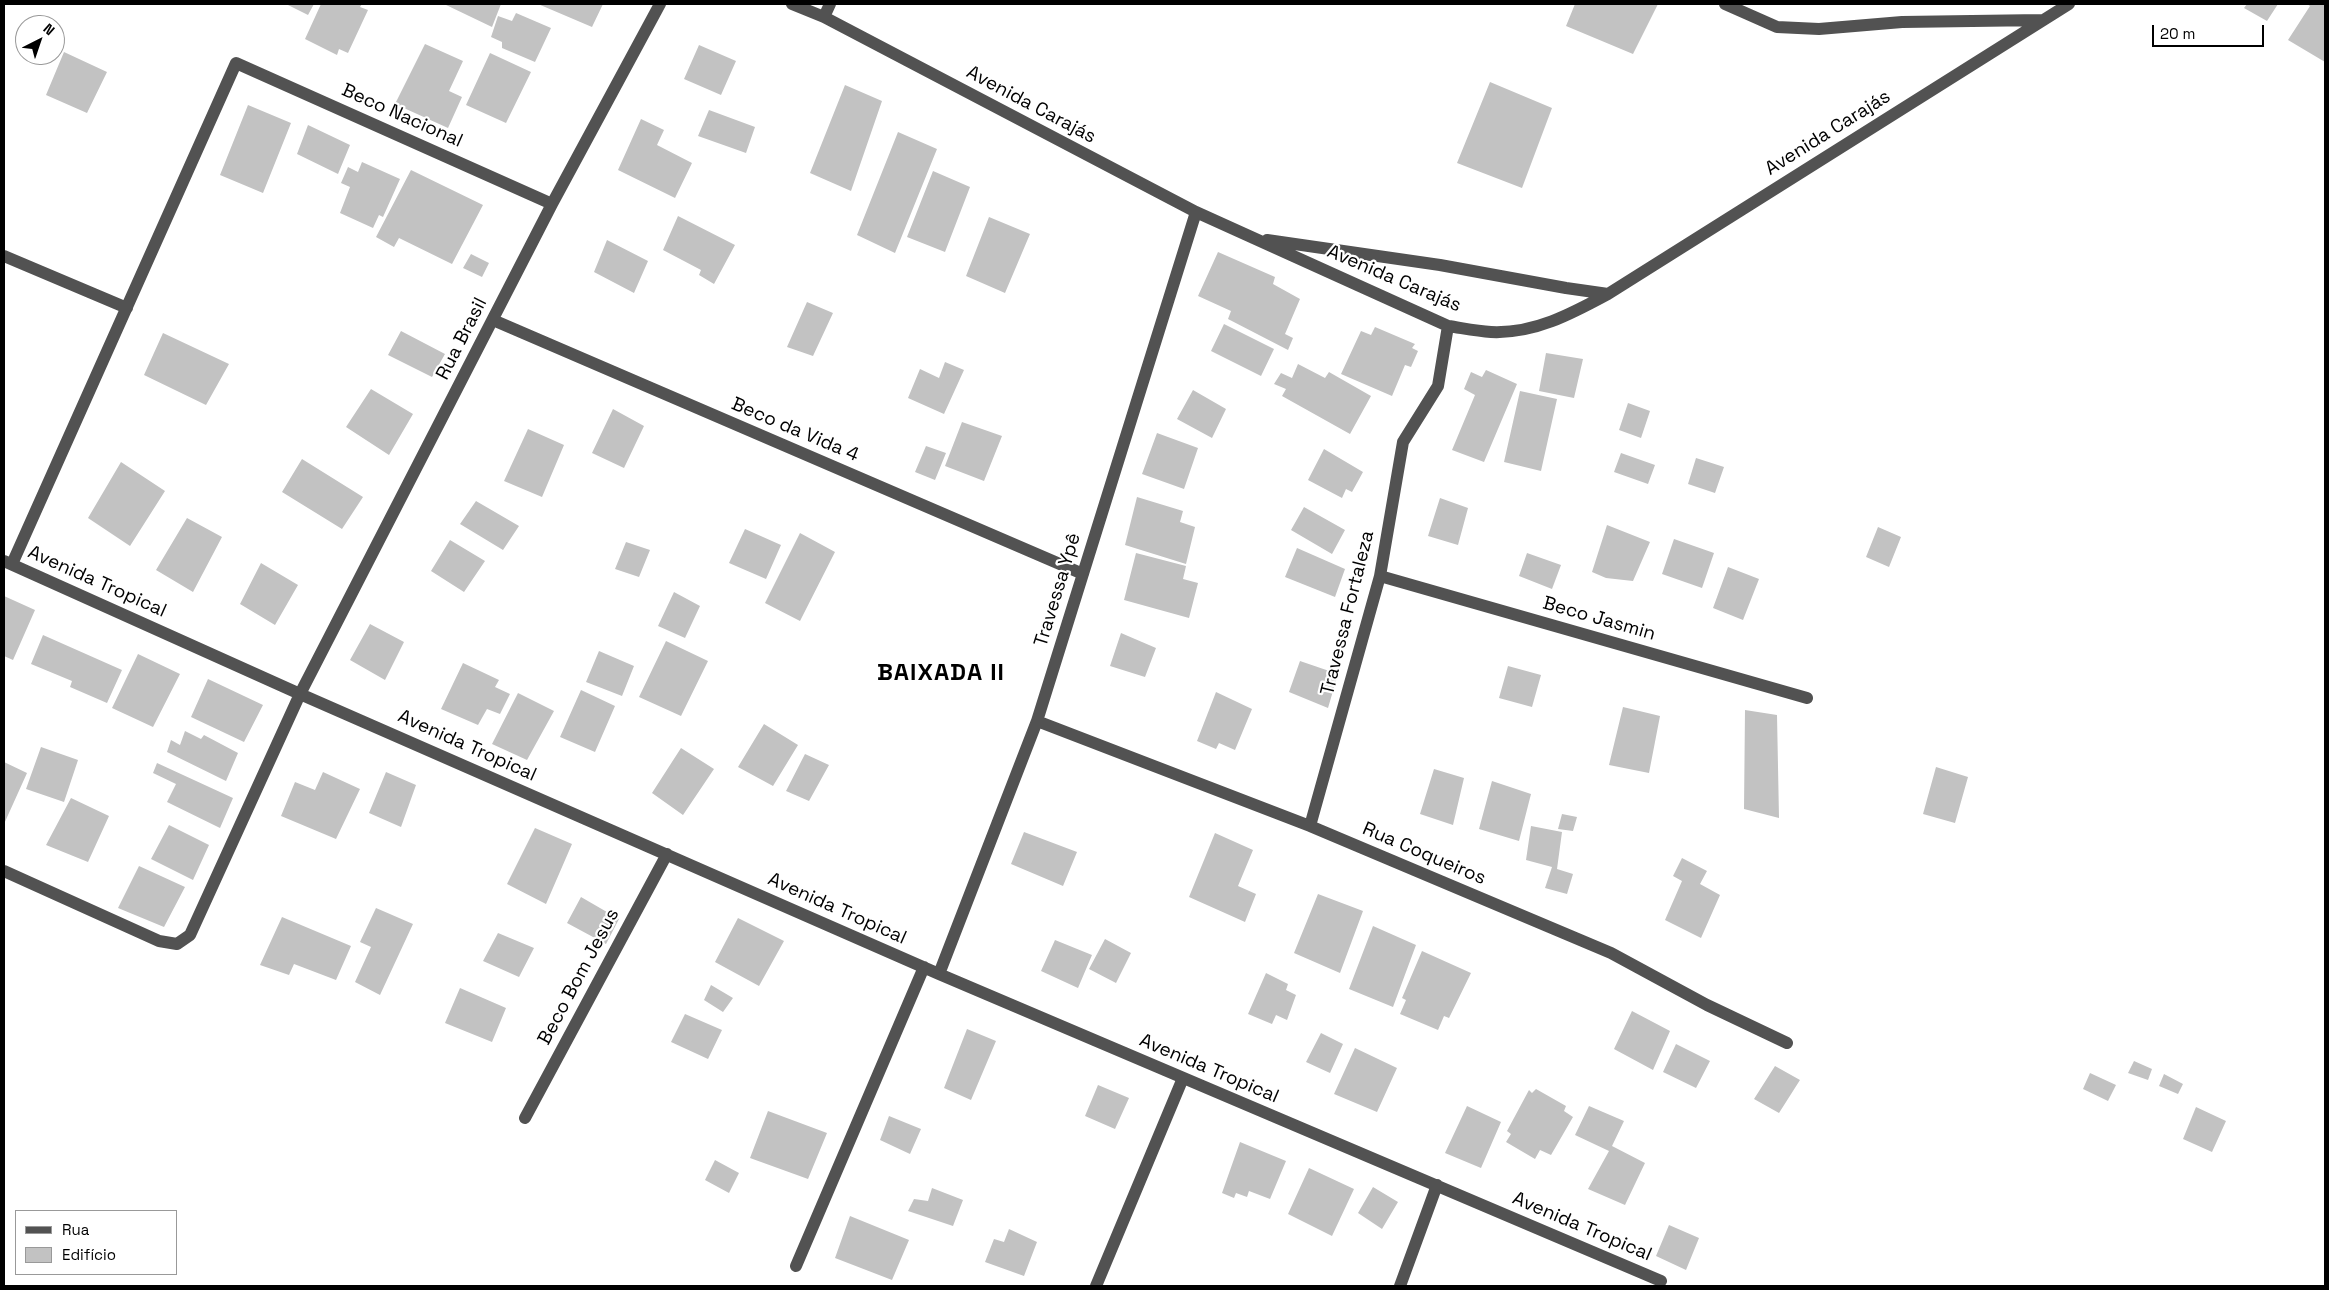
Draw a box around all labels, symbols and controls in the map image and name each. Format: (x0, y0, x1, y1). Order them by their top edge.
north arrow (15, 15, 65, 65)
scale bar (2154, 15, 2266, 47)
text: N (40, 20, 59, 39)
text: 20 m (2160, 24, 2195, 43)
street label: Avenida Carajás (962, 61, 1100, 149)
street label: Beco Nacional (338, 79, 466, 153)
street label: Avenida Carajás (1761, 85, 1895, 181)
street label: Avenida Carajás (1323, 240, 1465, 318)
street label: Rua Brasil (432, 294, 492, 384)
street label: Beco da Vida 4 (728, 393, 862, 467)
street label: Travessa Fortaleza (1317, 528, 1379, 698)
street label: Travessa Ypê (1030, 530, 1086, 650)
street label: Avenida Tropical (24, 541, 170, 623)
street label: Beco Jasmin (1540, 592, 1658, 646)
district label: BAIXADA II (876, 659, 1006, 687)
street label: Avenida Tropical (394, 705, 540, 787)
street label: Rua Coqueiros (1359, 818, 1489, 890)
street label: Avenida Tropical (764, 868, 910, 950)
street label: Beco Bom Jesus (533, 905, 625, 1049)
street label: Avenida Tropical (1136, 1029, 1282, 1109)
street label: Avenida Tropical (1509, 1187, 1655, 1267)
legend (15, 1210, 178, 1275)
text: Rua (62, 1220, 89, 1239)
text: Edifício (62, 1245, 116, 1264)

